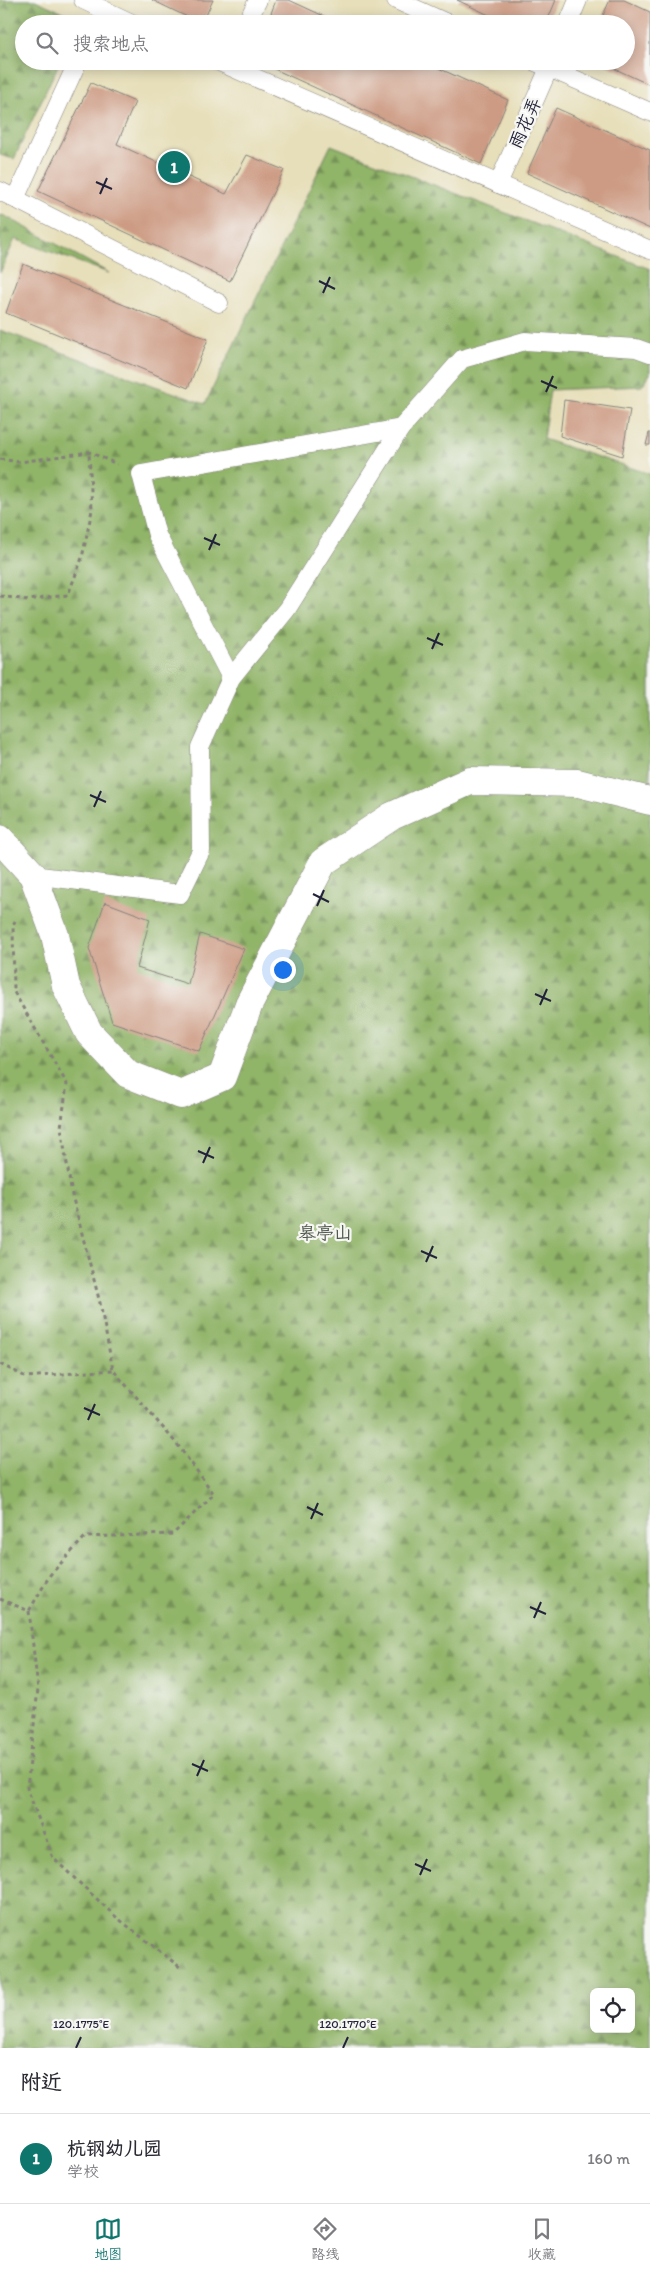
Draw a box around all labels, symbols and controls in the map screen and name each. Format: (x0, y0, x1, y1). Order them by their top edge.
search box (15, 15, 635, 70)
icon: search (33, 29, 61, 57)
text: 搜索地点 (73, 32, 149, 55)
street label: 雨花弄 (504, 94, 546, 152)
pin: 1 (158, 148, 190, 186)
your location (270, 957, 296, 983)
park label: 皋亭山 (298, 1222, 352, 1244)
map controls (590, 1988, 635, 2033)
button: locate (590, 1988, 635, 2033)
text: 120.1775°E (53, 2017, 109, 2031)
text: 120.1770°E (319, 2017, 377, 2031)
text: 附近 (20, 2069, 62, 2094)
text: 杭钢幼儿园 (67, 2137, 162, 2160)
text: 1 (32, 2149, 40, 2168)
text: 160 m (587, 2149, 630, 2168)
text: 学校 (67, 2162, 99, 2181)
tab: 地图 (94, 2215, 122, 2263)
tab: 路线 (311, 2215, 339, 2263)
tab: 收藏 (528, 2215, 556, 2263)

